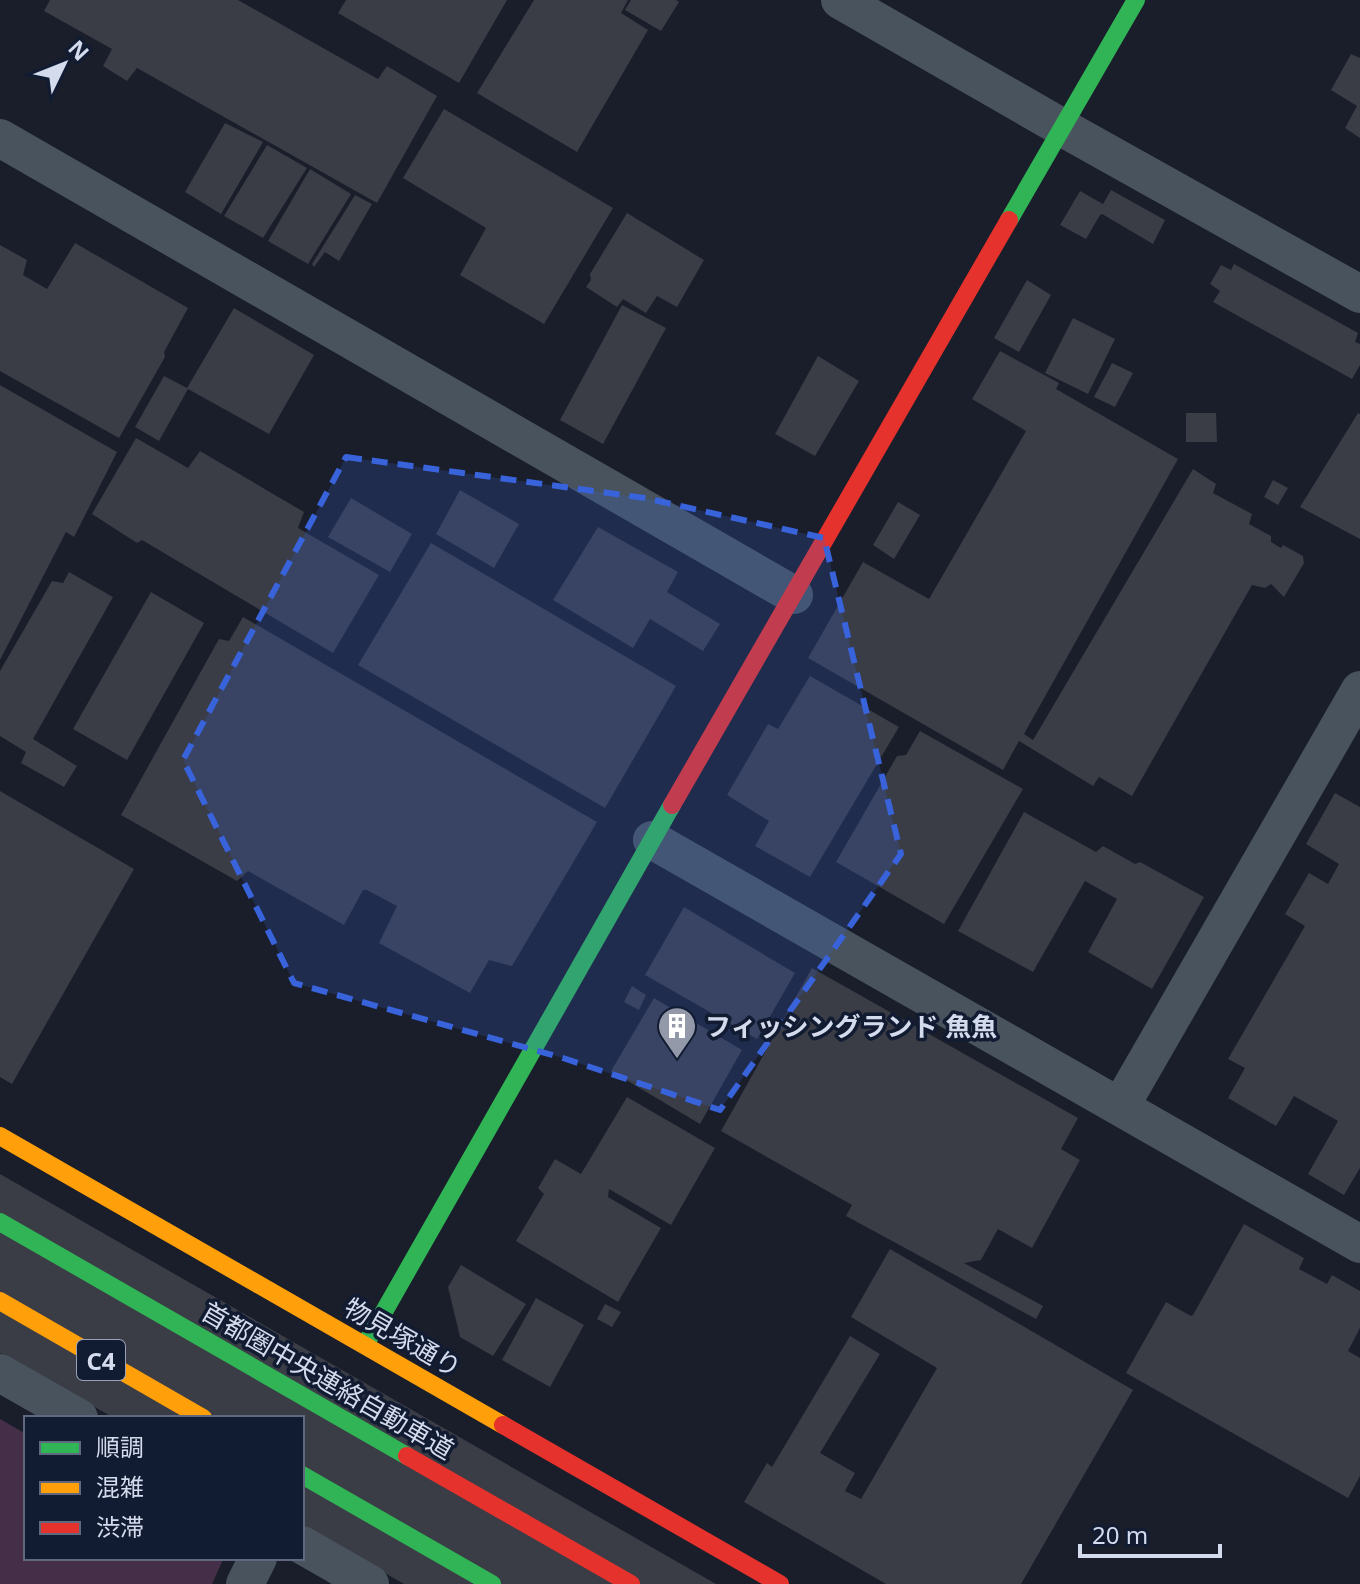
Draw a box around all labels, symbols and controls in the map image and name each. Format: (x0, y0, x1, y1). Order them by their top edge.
north arrow (24, 24, 104, 104)
text: N (62, 33, 96, 66)
building icon: フィッシングランド 魚魚 (656, 1005, 698, 1060)
place label: フィッシングランド 魚魚 (705, 1008, 997, 1044)
street label: 物見塚通り (338, 1289, 468, 1385)
street label: 首都圏中央連絡自動車道 (195, 1293, 461, 1467)
road number: C4 (77, 1340, 125, 1380)
legend (24, 1416, 304, 1560)
text: 順調 (96, 1430, 144, 1463)
text: 混雑 (96, 1470, 144, 1503)
scale bar (1080, 1508, 1220, 1558)
text: 渋滞 (96, 1510, 144, 1543)
text: 20 m (1092, 1518, 1148, 1551)

